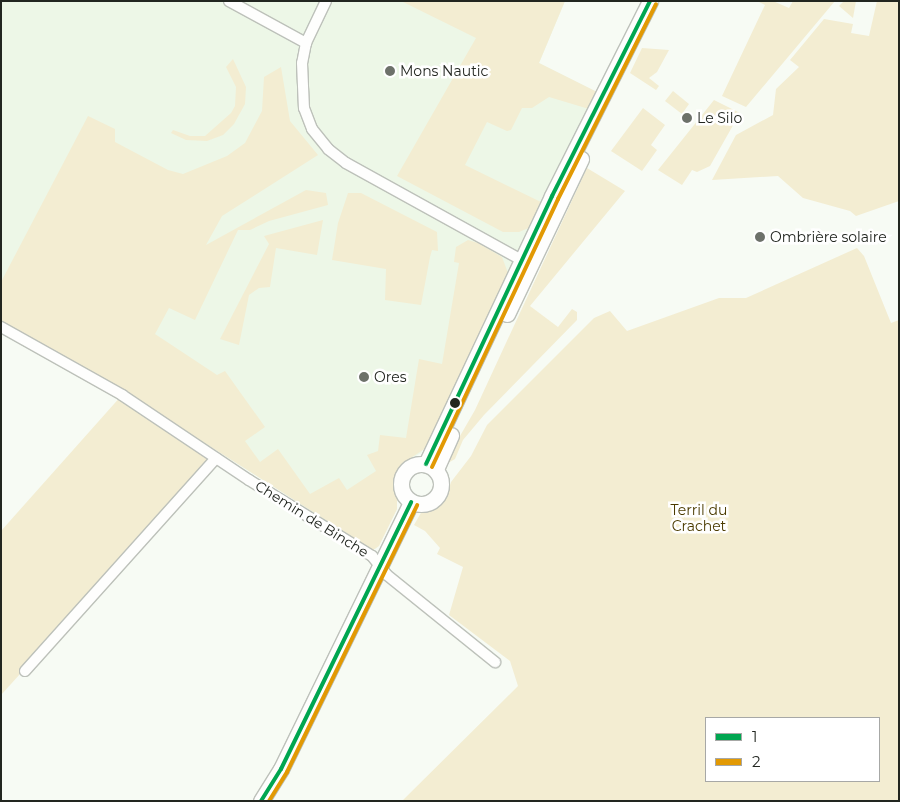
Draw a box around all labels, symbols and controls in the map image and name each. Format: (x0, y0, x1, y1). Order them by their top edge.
place label: Mons Nautic (400, 63, 488, 79)
marker: Mons Nautic (384, 65, 396, 77)
place label: Le Silo (697, 110, 742, 126)
marker: Le Silo (681, 112, 693, 124)
place label: Ombrière solaire (770, 229, 887, 245)
marker: Ombrière solaire (754, 231, 766, 243)
place label: Ores (374, 369, 406, 385)
marker: Ores (358, 371, 370, 383)
unlabelled marker (450, 398, 460, 408)
street label: Chemin de Binche (252, 477, 372, 561)
park label: Terril du Crachet (671, 502, 727, 534)
legend (705, 717, 880, 782)
text: 1 (752, 727, 757, 746)
text: 2 (752, 752, 761, 771)

